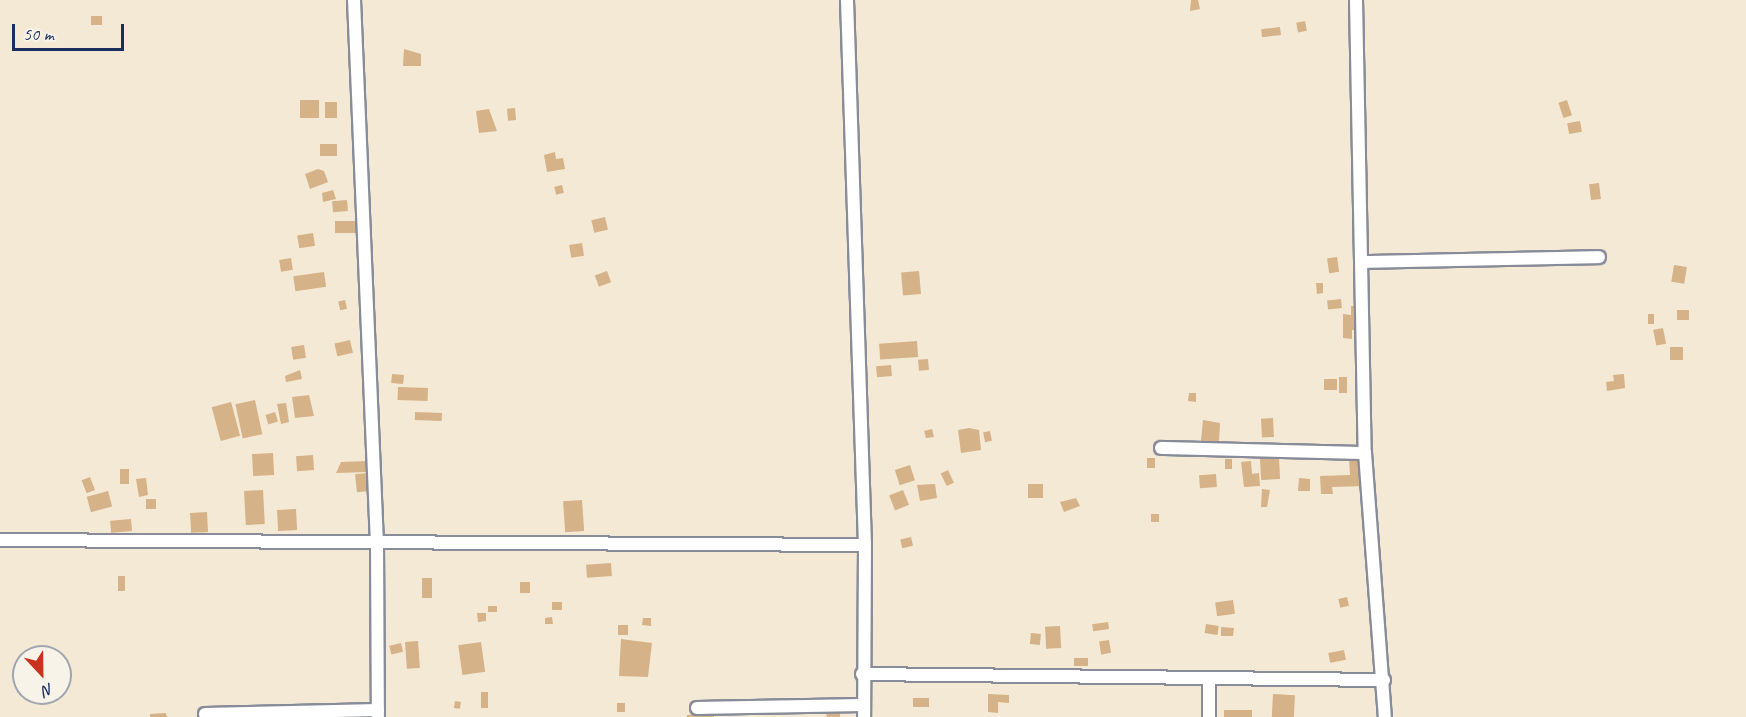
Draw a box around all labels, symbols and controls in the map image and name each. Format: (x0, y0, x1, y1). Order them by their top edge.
scale bar (15, 12, 128, 50)
text: 50 m (23, 23, 54, 45)
north arrow (12, 645, 72, 705)
text: N (40, 679, 56, 701)

